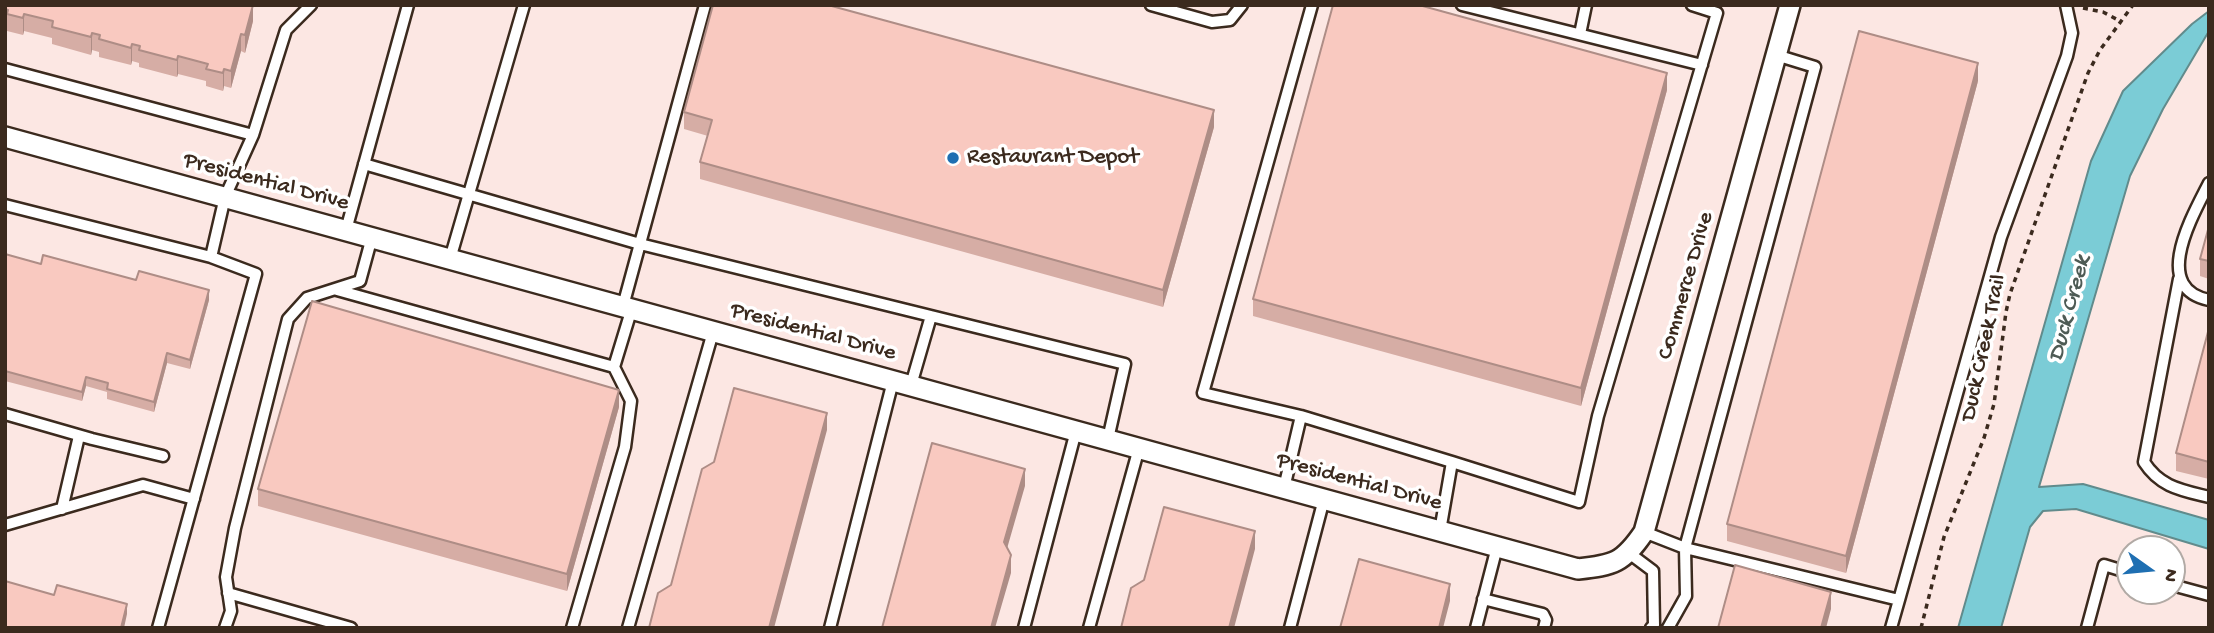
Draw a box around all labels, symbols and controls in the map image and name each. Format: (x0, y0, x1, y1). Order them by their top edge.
place label: Restaurant Depot (967, 144, 1139, 172)
street label: Presidential Drive (180, 148, 352, 218)
marker: Restaurant Depot (945, 150, 961, 166)
street label: Commerce Drive (1653, 209, 1721, 363)
water label: Duck Creek (2043, 253, 2099, 365)
street label: Duck Creek Trail (1956, 272, 2014, 424)
street label: Presidential Drive (727, 298, 899, 368)
street label: Presidential Drive (1273, 448, 1445, 518)
north arrow (2116, 535, 2186, 605)
text: N (2157, 566, 2183, 584)

